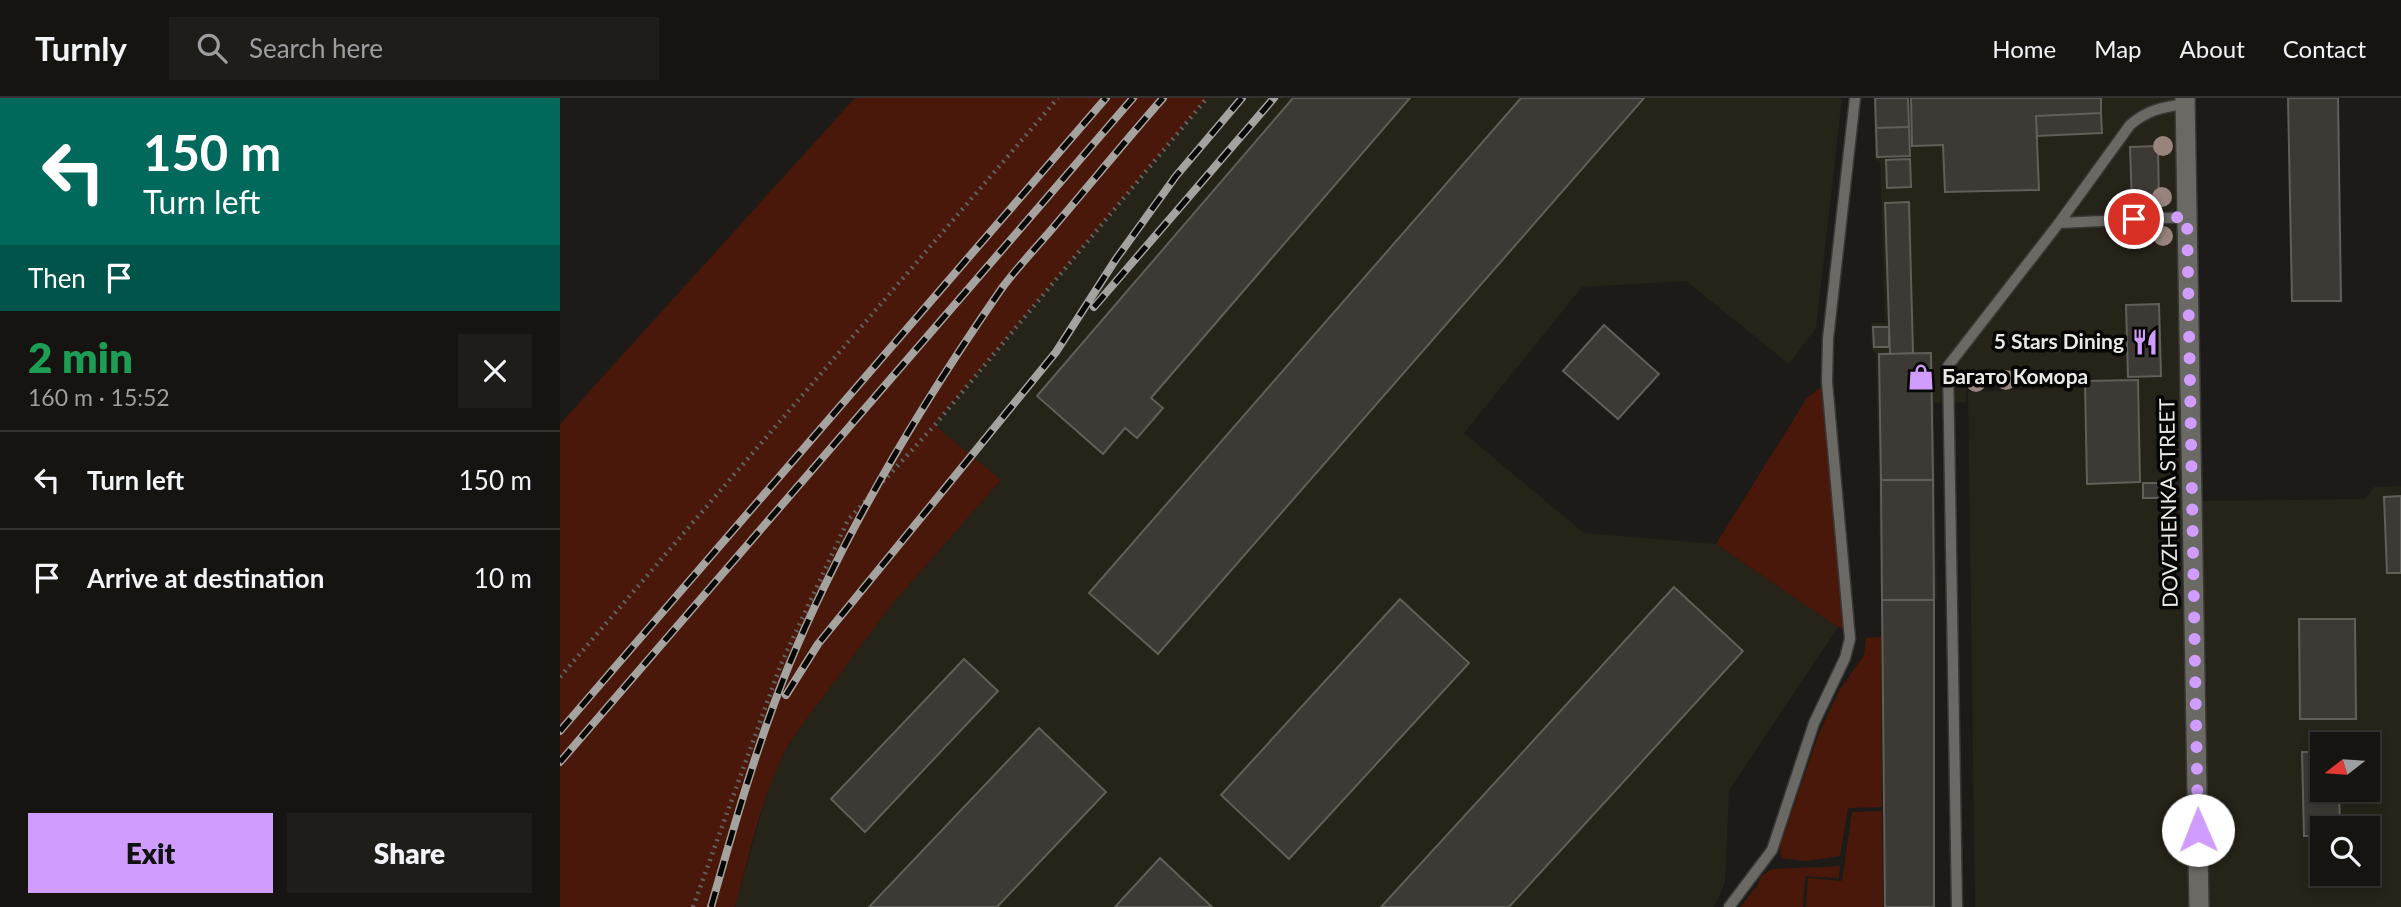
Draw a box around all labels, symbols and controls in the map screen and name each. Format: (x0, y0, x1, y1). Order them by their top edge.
search box (169, 17, 659, 80)
text: Turnly (35, 28, 127, 68)
icon: search (193, 29, 231, 67)
text: Search here (249, 32, 383, 64)
text: Home (1992, 34, 2056, 63)
text: Map (2094, 34, 2142, 63)
text: About (2180, 34, 2245, 63)
text: Contact (2283, 34, 2366, 63)
text: 150 m (143, 123, 281, 181)
icon: left (28, 126, 119, 217)
text: Turn left (143, 182, 260, 221)
pin (2104, 189, 2164, 249)
icon: arrive (2115, 200, 2153, 238)
icon: arrive (100, 259, 138, 297)
text: Then (28, 262, 86, 294)
restaurant icon: 5 Stars Dining (2130, 327, 2160, 357)
place label: 5 Stars Dining (1994, 328, 2124, 353)
text: 2 min (28, 332, 133, 382)
button: close (458, 334, 532, 408)
shop icon: Багато Комора (1906, 362, 1936, 392)
place label: Багато Комора (1942, 363, 2088, 388)
text: 160 m · 15:52 (28, 383, 170, 411)
street label: DOVZHENKA STREET (2153, 397, 2182, 608)
icon: left (28, 461, 66, 499)
text: Turn left (87, 464, 184, 496)
text: 150 m (459, 464, 532, 496)
icon: arrive (28, 559, 66, 597)
text: Arrive at destination (87, 562, 324, 594)
text: 10 m (474, 562, 532, 594)
north arrow (2310, 732, 2380, 802)
map controls (2310, 732, 2380, 886)
position arrow (2161, 793, 2235, 867)
button: Exit (28, 813, 273, 893)
button: Share (287, 813, 532, 893)
button: search (2310, 816, 2380, 886)

